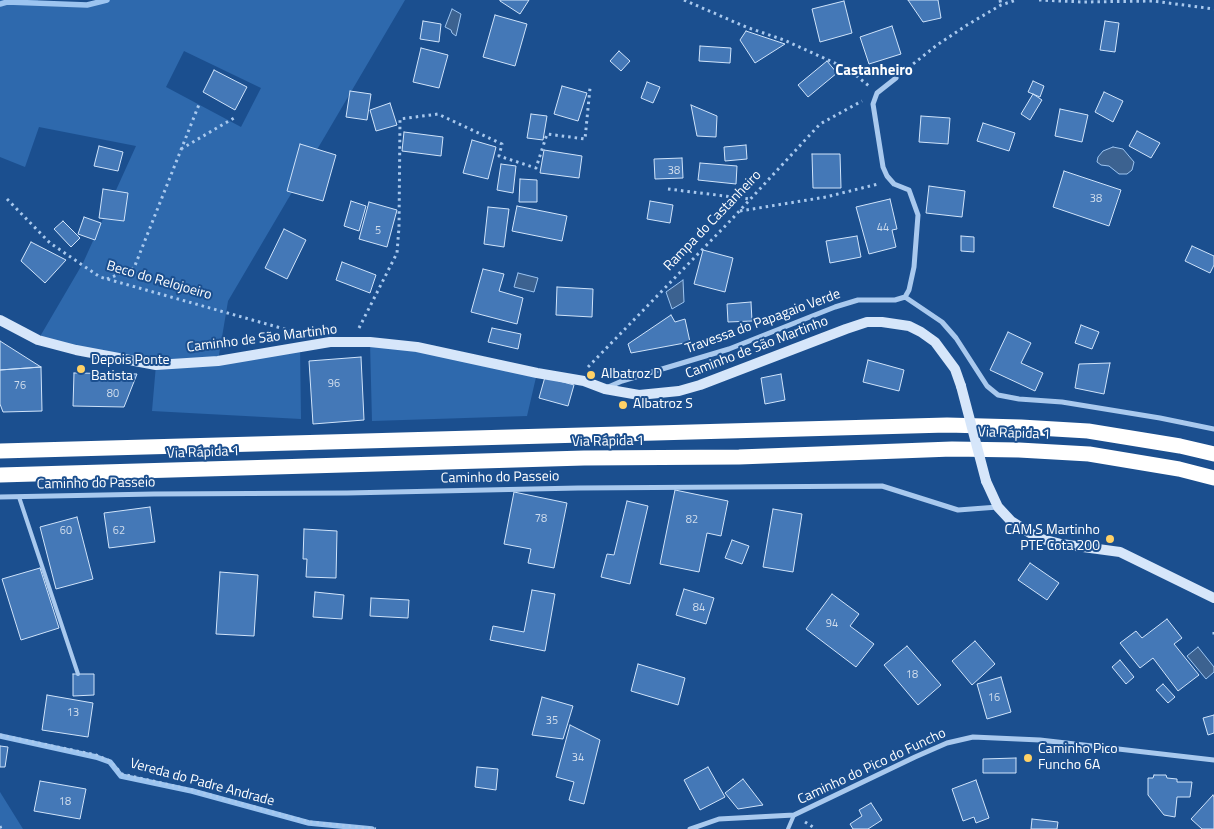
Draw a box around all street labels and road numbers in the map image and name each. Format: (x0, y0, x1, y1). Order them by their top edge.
street label: Rampa do Castanheiro (661, 167, 765, 275)
street label: Beco do Relojoeiro (104, 258, 214, 304)
street label: Travessa do Papagaio Verde (683, 286, 843, 358)
street label: Caminho de São Martinho (683, 313, 831, 383)
street label: Caminho de São Martinho (186, 321, 338, 357)
street label: Via Rápida 1 (977, 424, 1051, 444)
street label: Via Rápida 1 (571, 433, 645, 451)
street label: Via Rápida 1 (166, 443, 240, 463)
street label: Caminho do Passeio (441, 469, 559, 487)
street label: Caminho do Passeio (37, 475, 155, 493)
street label: Caminho do Pico do Funcho (795, 725, 949, 809)
street label: Vereda do Padre Andrade (128, 756, 276, 810)

